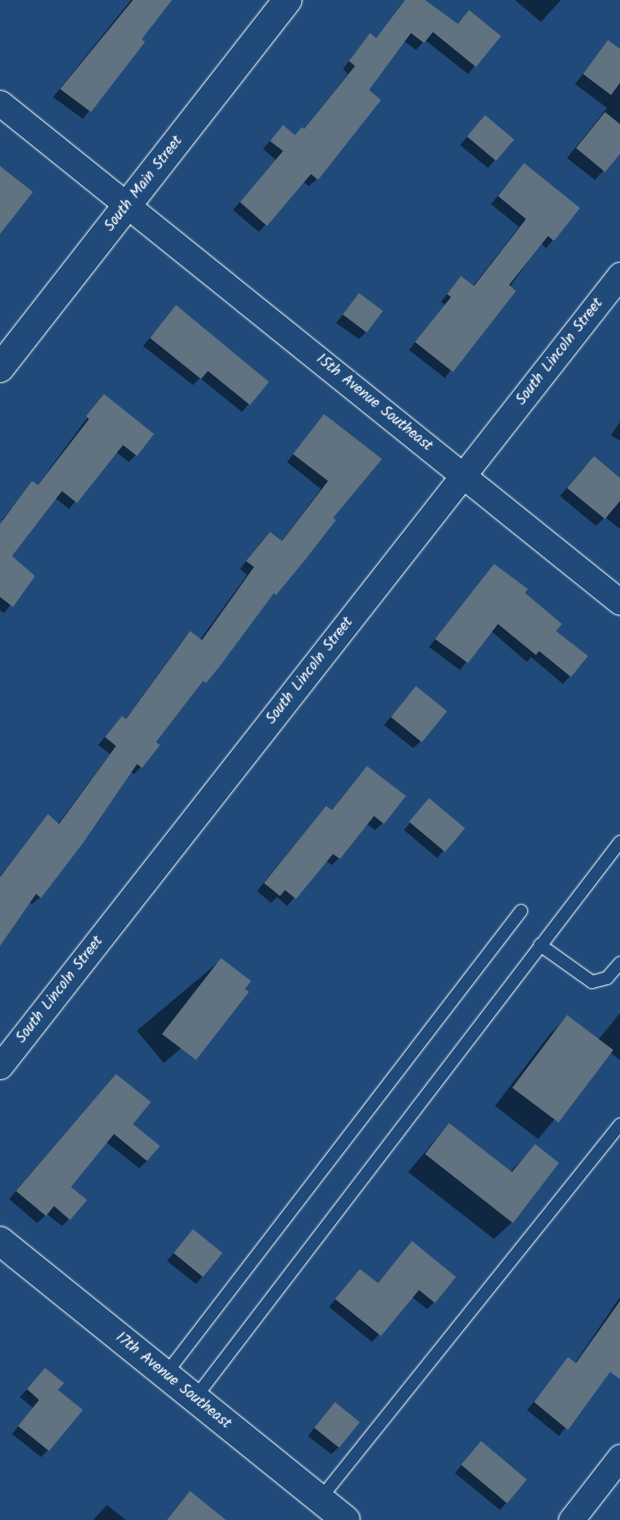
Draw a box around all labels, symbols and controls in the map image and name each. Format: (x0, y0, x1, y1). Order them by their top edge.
street label: South Main Street (101, 133, 187, 235)
street label: South Lincoln Street (513, 295, 607, 409)
street label: 15th Avenue Southeast (312, 351, 436, 455)
street label: South Lincoln Street (263, 614, 357, 728)
street label: South Lincoln Street (13, 933, 107, 1047)
street label: 17th Avenue Southeast (112, 1329, 234, 1433)

